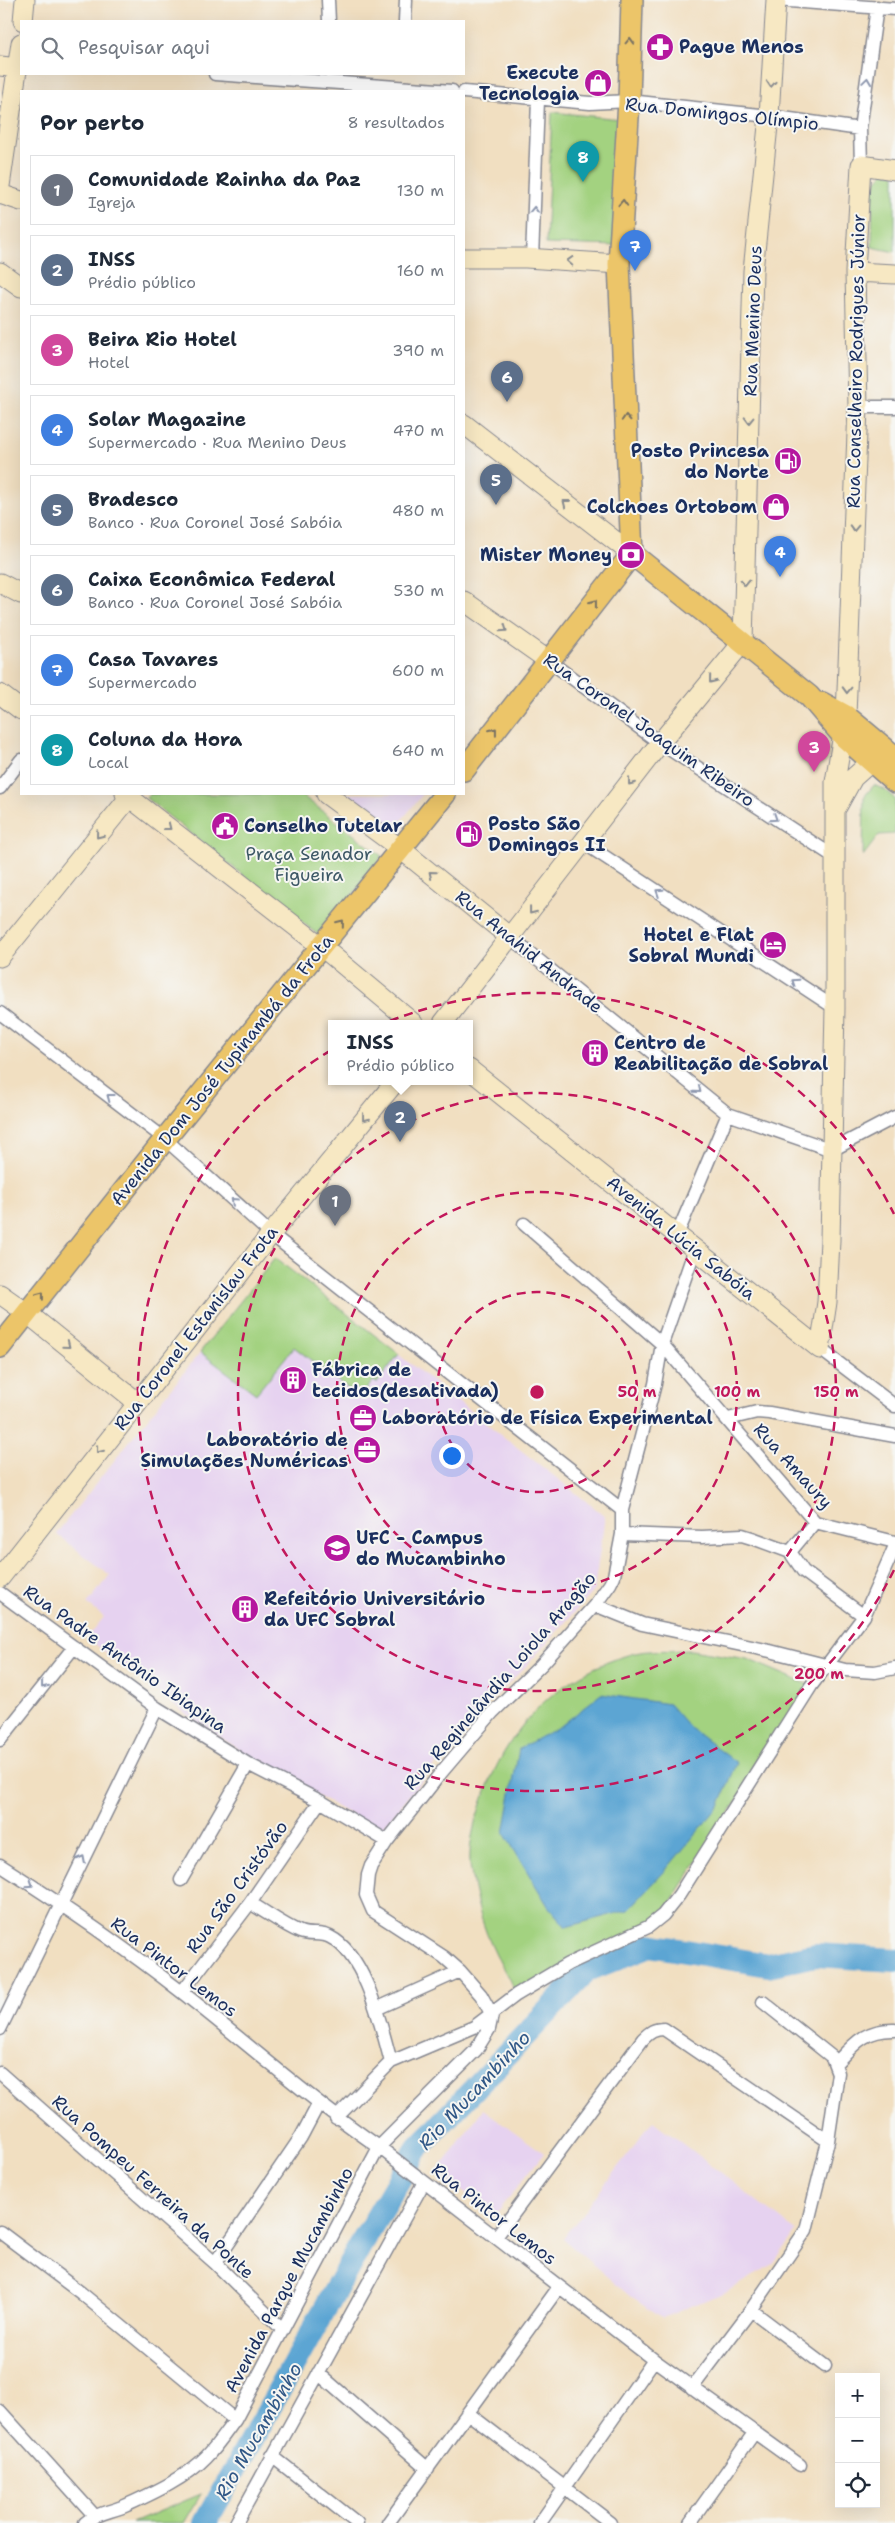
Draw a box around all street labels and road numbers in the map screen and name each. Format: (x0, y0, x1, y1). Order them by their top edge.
street label: Rua Domingos Olímpio (624, 92, 820, 136)
street label: Rua Conselheiro Rodrigues Júnior (841, 213, 871, 509)
street label: Rua Menino Deus (738, 245, 768, 397)
street label: Rua Coronel Joaquim Ribeiro (539, 648, 759, 812)
street label: Rua Anahid Andrade (450, 885, 608, 1019)
street label: Avenida Dom José Tupinambá da Frota (105, 930, 339, 1210)
street label: Avenida Lúcia Sabóia (602, 1170, 760, 1306)
street label: Rua Coronel Estanislau Frota (109, 1221, 283, 1435)
street label: Rua Amaury (748, 1418, 838, 1514)
street label: Rua Reginelândia Loiola Aragão (399, 1567, 601, 1795)
street label: Rua Padre Antônio Ibiapina (19, 1579, 231, 1739)
street label: Rua São Cristóvão (181, 1816, 293, 1958)
street label: Rua Pintor Lemos (106, 1911, 242, 2023)
street label: Rua Pompeu Ferreira da Ponte (47, 2090, 259, 2284)
street label: Rua Pintor Lemos (426, 2158, 562, 2270)
street label: Avenida Parque Mucambinho (219, 2163, 359, 2397)

